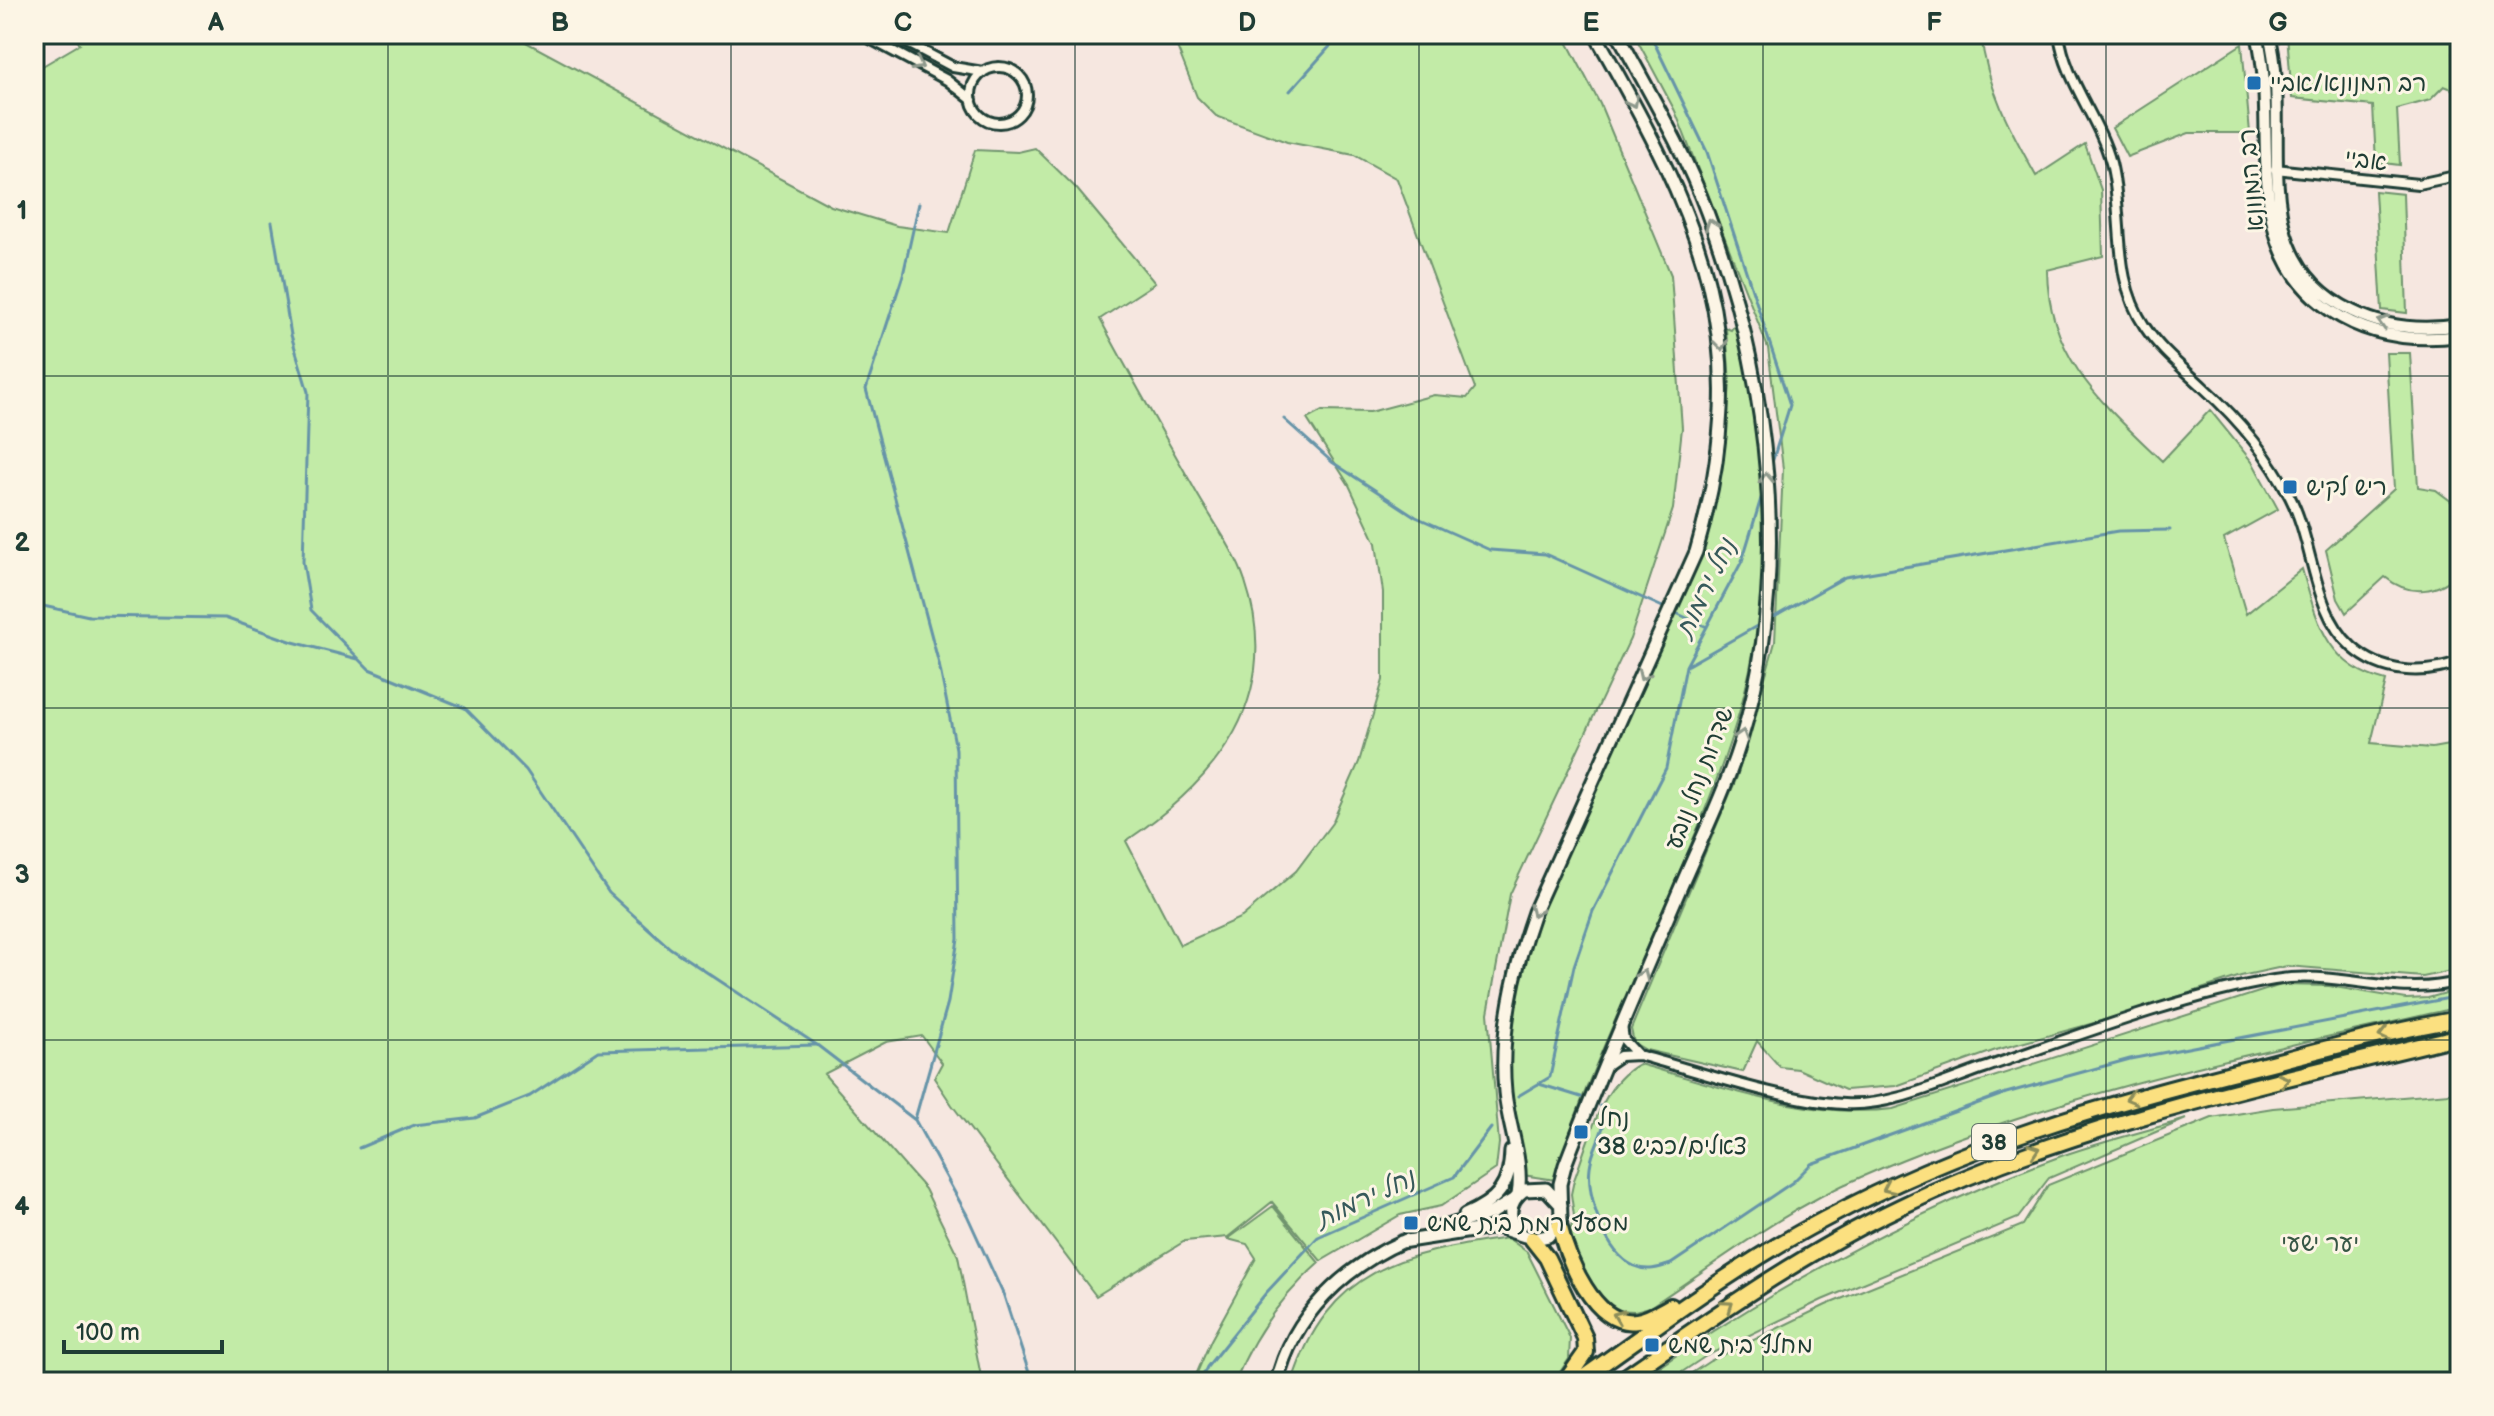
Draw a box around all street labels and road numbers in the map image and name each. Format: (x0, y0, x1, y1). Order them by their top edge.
street label: רב המנונא (2233, 127, 2270, 233)
street label: אביי (2343, 144, 2389, 177)
street label: שדרות נחל נובע (1659, 703, 1740, 854)
road number: 38 (1972, 1124, 2016, 1160)

